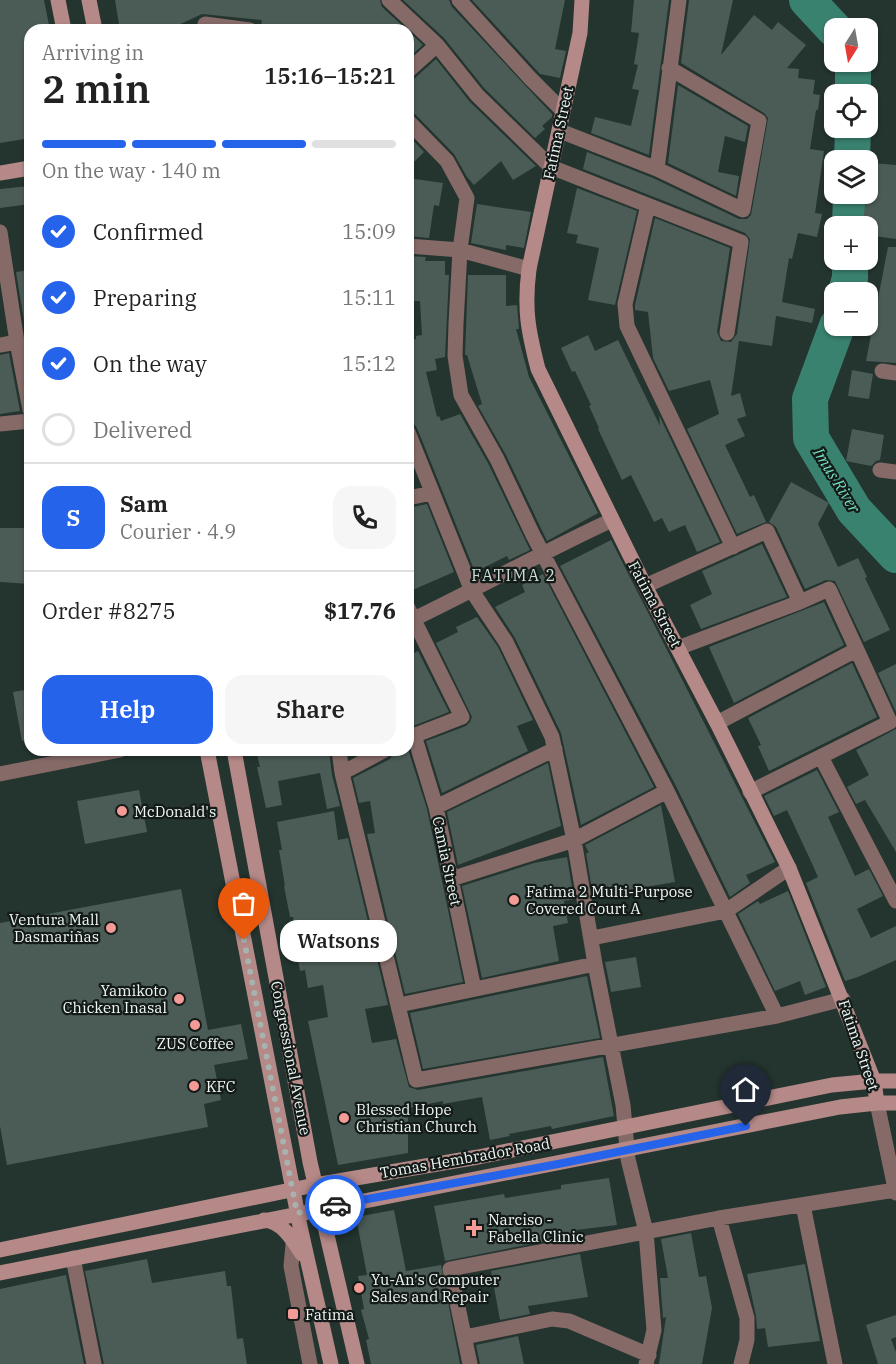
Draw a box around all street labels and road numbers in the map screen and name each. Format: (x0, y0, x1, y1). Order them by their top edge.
street label: Fatima Street (539, 85, 577, 181)
street label: Fatima Street (624, 558, 686, 650)
street label: Camia Street (428, 815, 466, 907)
street label: Congressional Avenue (267, 979, 315, 1137)
street label: Fatima Street (835, 997, 883, 1093)
street label: Tomas Hembrador Road (379, 1134, 551, 1182)

